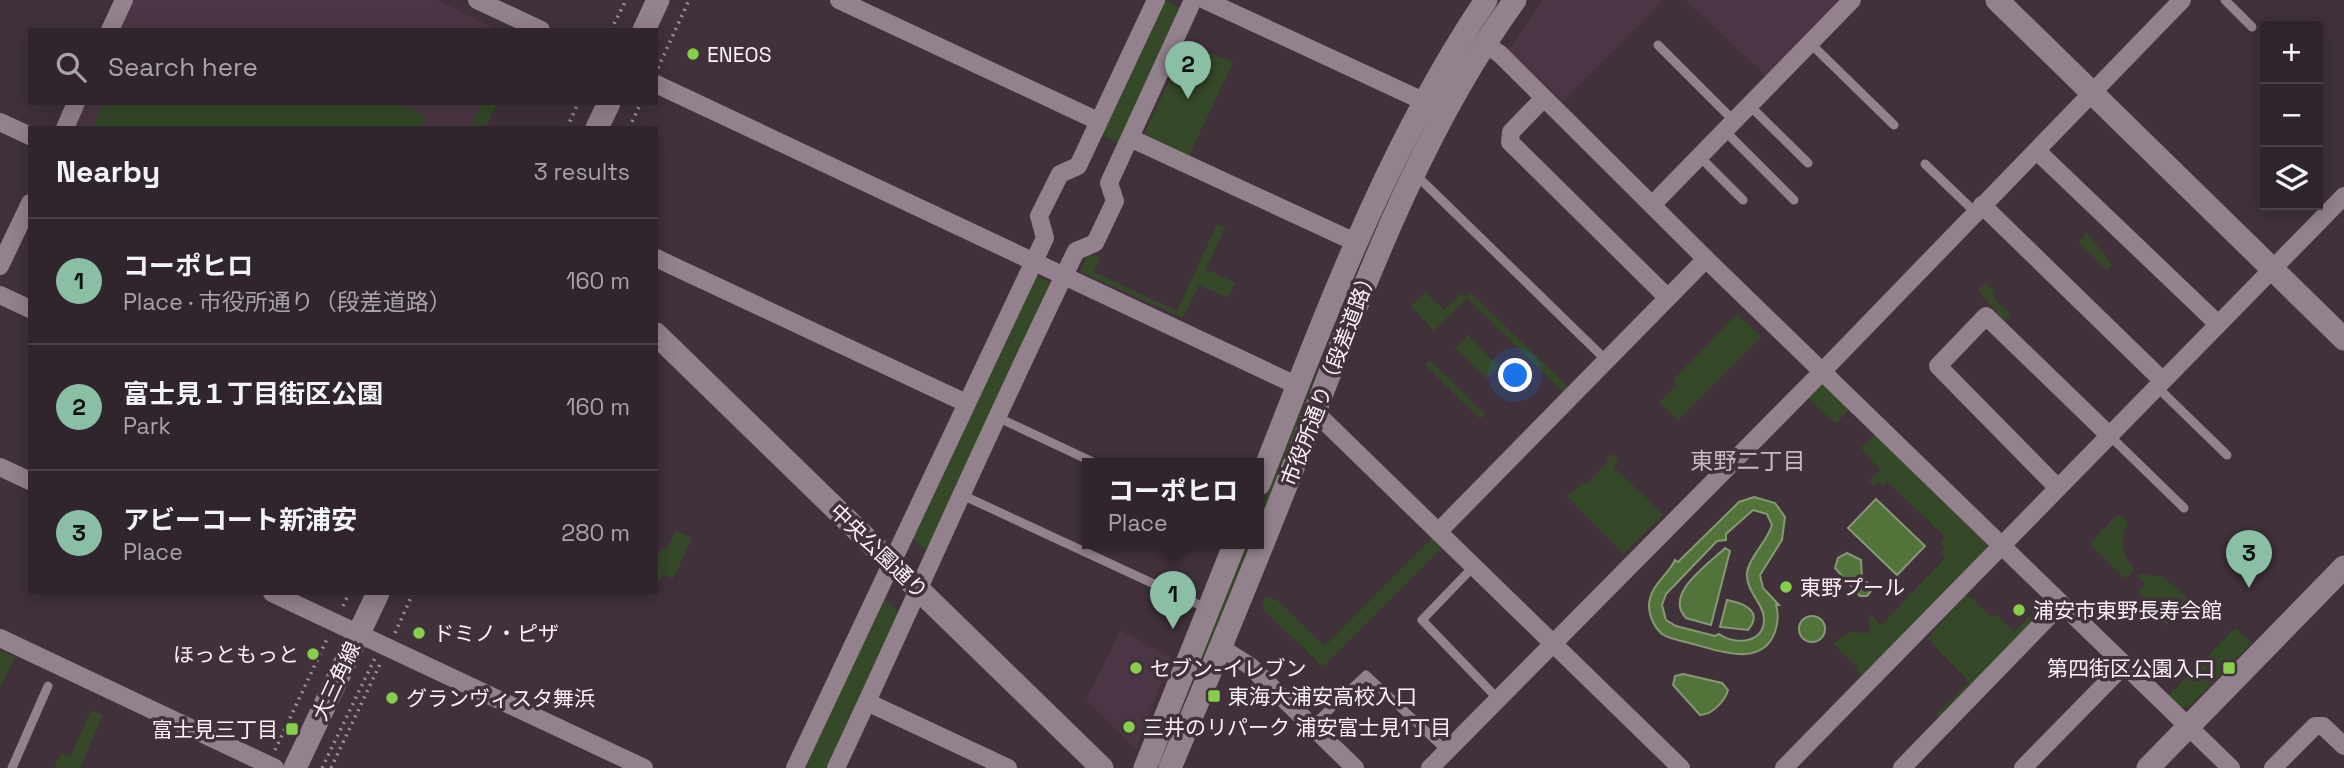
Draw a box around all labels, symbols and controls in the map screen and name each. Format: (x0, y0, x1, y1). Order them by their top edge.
map controls (2260, 21, 2323, 210)
button: + (2260, 21, 2323, 84)
search box (28, 28, 658, 105)
place label: ENEOS (707, 41, 772, 68)
pin: 2 (1165, 41, 1211, 99)
marker: ENEOS (685, 46, 701, 62)
icon: search (52, 48, 90, 86)
text: Search here (108, 50, 258, 84)
button: − (2260, 84, 2323, 147)
button: layers (2260, 147, 2323, 210)
text: Nearby (56, 152, 160, 191)
text: 3 results (534, 157, 630, 187)
text: コーポヒロ (123, 249, 253, 283)
street label: 市役所通り（段差道路） (1275, 264, 1383, 490)
text: 1 (74, 266, 84, 296)
text: 160 m (566, 266, 630, 296)
text: Place · 市役所通り（段差道路） (123, 287, 452, 317)
your location (1498, 358, 1532, 392)
text: 富士見１丁目街区公園 (123, 377, 383, 411)
text: 2 (72, 392, 86, 422)
text: 160 m (566, 392, 630, 422)
text: Park (123, 411, 171, 441)
district label: 東野二丁目 (1691, 446, 1806, 476)
popup (1082, 458, 1264, 549)
text: コーポヒロ (1108, 474, 1238, 508)
street label: 中央公園通り (824, 498, 934, 604)
text: アビーコート新浦安 (123, 503, 357, 537)
text: Place (1108, 508, 1168, 538)
text: 3 (72, 518, 86, 548)
text: 280 m (561, 518, 630, 548)
pin: 3 (2226, 530, 2272, 588)
text: Place (123, 537, 183, 567)
pin: 1 (1150, 571, 1196, 629)
place label: 東野プール (1800, 574, 1905, 601)
marker: 東野プール (1778, 579, 1794, 595)
place label: 浦安市東野長寿会館 (2033, 597, 2222, 624)
marker: 浦安市東野長寿会館 (2011, 602, 2027, 618)
place label: ドミノ・ピザ (433, 620, 559, 647)
marker: ドミノ・ピザ (411, 625, 427, 641)
street label: 大三角線 (306, 637, 366, 725)
place label: ほっともっと (173, 641, 299, 668)
marker: ほっともっと (305, 646, 321, 662)
place label: セブン-イレブン (1150, 655, 1307, 682)
place label: 第四街区公園入口 (2047, 655, 2215, 682)
marker: セブン-イレブン (1128, 660, 1144, 676)
marker: 第四街区公園入口 (2221, 660, 2237, 676)
place label: 東海大浦安高校入口 (1228, 683, 1417, 710)
place label: グランヴィスタ舞浜 (406, 685, 595, 712)
marker: 東海大浦安高校入口 (1206, 688, 1222, 704)
marker: グランヴィスタ舞浜 (384, 690, 400, 706)
place label: 三井のリパーク 浦安富士見1丁目 (1143, 714, 1451, 741)
place label: 富士見三丁目 (152, 716, 278, 743)
marker: 三井のリパーク 浦安富士見1丁目 (1121, 719, 1137, 735)
marker: 富士見三丁目 (284, 721, 300, 737)

